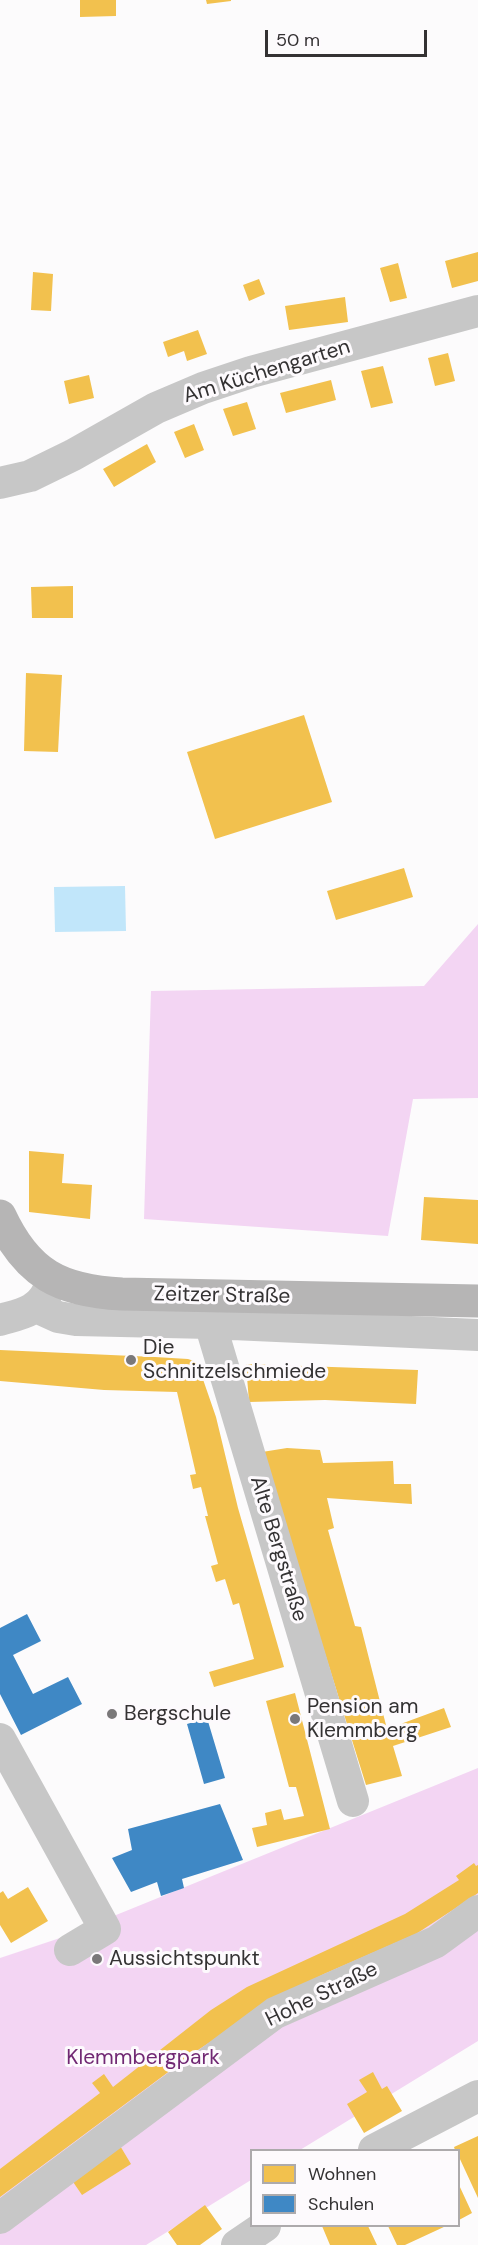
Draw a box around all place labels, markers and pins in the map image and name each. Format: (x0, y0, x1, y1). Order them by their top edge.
place label: Die Schnitzelschmiede (143, 1335, 326, 1385)
marker: Die Schnitzelschmiede (124, 1353, 138, 1367)
place label: Pension am Klemmberg (307, 1694, 418, 1744)
place label: Bergschule (124, 1701, 231, 1727)
marker: Bergschule (105, 1707, 119, 1721)
marker: Pension am Klemmberg (288, 1712, 302, 1726)
place label: Aussichtspunkt (109, 1946, 260, 1972)
marker: Aussichtspunkt (90, 1952, 104, 1966)

